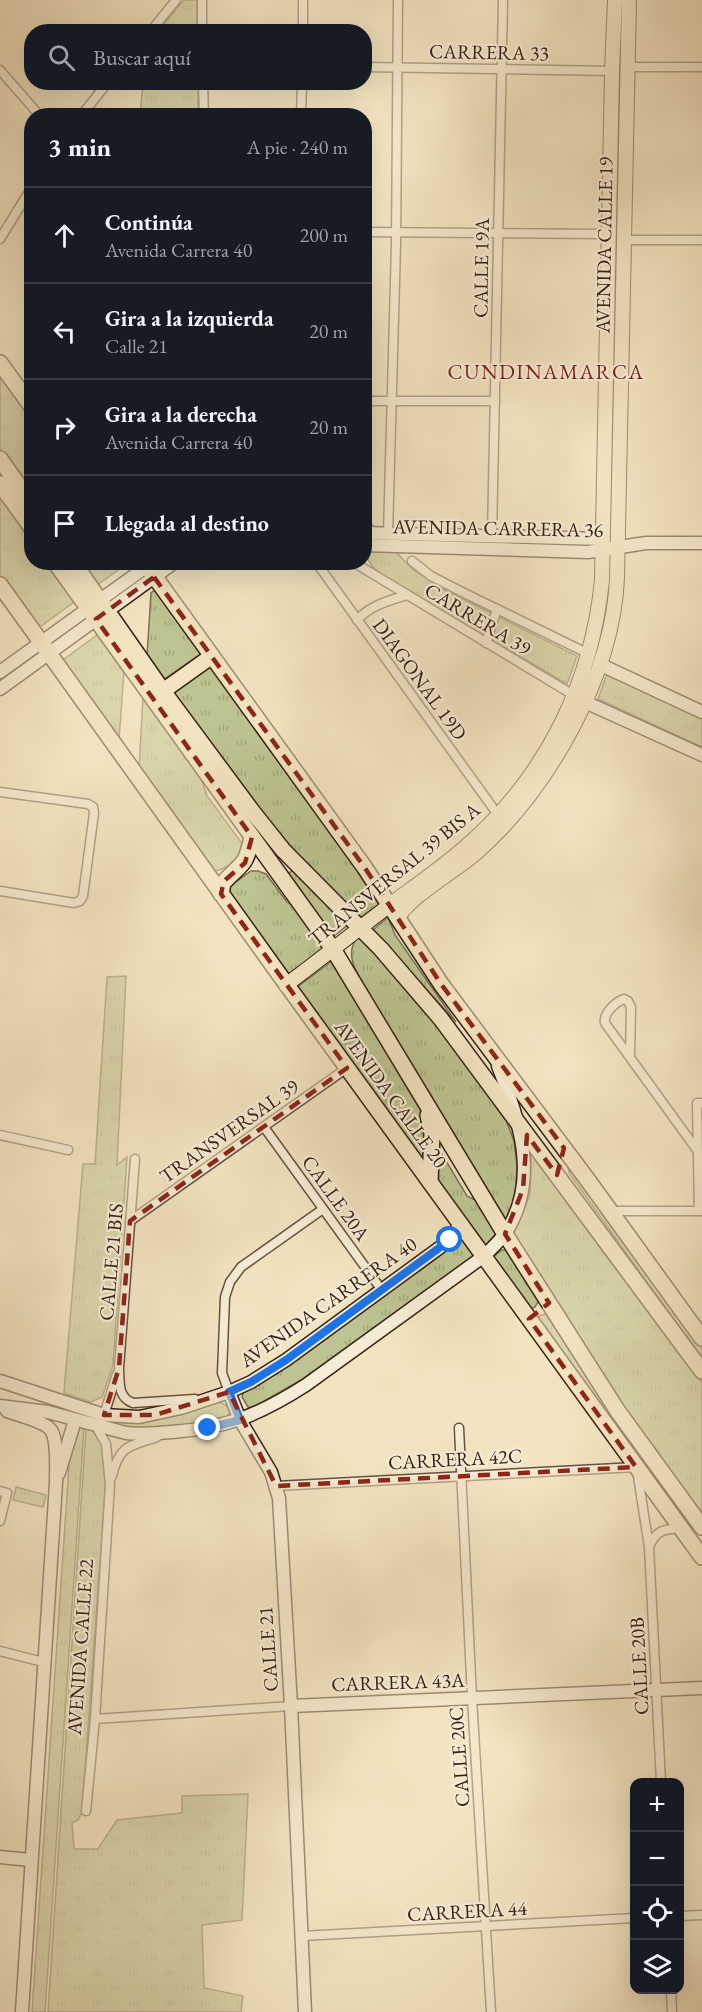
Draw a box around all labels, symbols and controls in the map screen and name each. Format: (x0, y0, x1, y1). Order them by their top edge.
search box (24, 24, 372, 90)
street label: CARRERA 33 (429, 38, 549, 66)
icon: search (45, 41, 78, 74)
text: Buscar aquí (93, 43, 191, 72)
text: 3 min (48, 130, 111, 164)
text: A pie · 240 m (247, 134, 348, 160)
street label: AVENIDA CALLE 19 (589, 156, 619, 335)
text: Continúa (105, 208, 193, 237)
street label: CALLE 19A (467, 218, 495, 318)
icon: ahead (48, 219, 81, 252)
text: 200 m (300, 222, 348, 248)
text: Avenida Carrera 40 (105, 237, 252, 263)
text: Gira a la izquierda (105, 304, 274, 333)
icon: left (48, 315, 81, 348)
text: 20 m (309, 318, 348, 344)
text: Calle 21 (105, 333, 168, 359)
district label: CUNDINAMARCA (447, 358, 645, 385)
text: Gira a la derecha (105, 400, 257, 429)
icon: right (48, 411, 81, 444)
text: 20 m (309, 414, 348, 440)
text: Avenida Carrera 40 (105, 429, 252, 455)
icon: arrive (48, 507, 81, 540)
text: Llegada al destino (105, 509, 269, 538)
street label: AVENIDA CARRERA 36 (391, 513, 604, 543)
street label: CARRERA 39 (420, 577, 536, 661)
street label: DIAGONAL 19D (367, 613, 473, 745)
street label: TRANSVERSAL 39 BIS A (303, 796, 486, 951)
street label: AVENIDA CALLE 20 (328, 1014, 454, 1173)
street label: TRANSVERSAL 39 (154, 1073, 304, 1189)
street label: CALLE 20A (296, 1150, 376, 1246)
street label: CALLE 21 BIS (93, 1202, 129, 1322)
route start (436, 1226, 462, 1252)
street label: AVENIDA CARRERA 40 (233, 1231, 422, 1374)
route end (194, 1414, 220, 1440)
street label: CARRERA 42C (387, 1443, 523, 1475)
street label: AVENIDA CALLE 22 (61, 1558, 99, 1737)
street label: CALLE 21 (252, 1605, 284, 1693)
street label: CALLE 20B (623, 1617, 655, 1715)
street label: CARRERA 43A (331, 1667, 465, 1697)
street label: CALLE 20C (443, 1706, 475, 1808)
map controls (630, 1778, 684, 1994)
button: + (630, 1778, 684, 1832)
button: − (630, 1832, 684, 1886)
button: locate (630, 1886, 684, 1940)
street label: CARRERA 44 (406, 1895, 528, 1927)
button: layers (630, 1940, 684, 1994)

